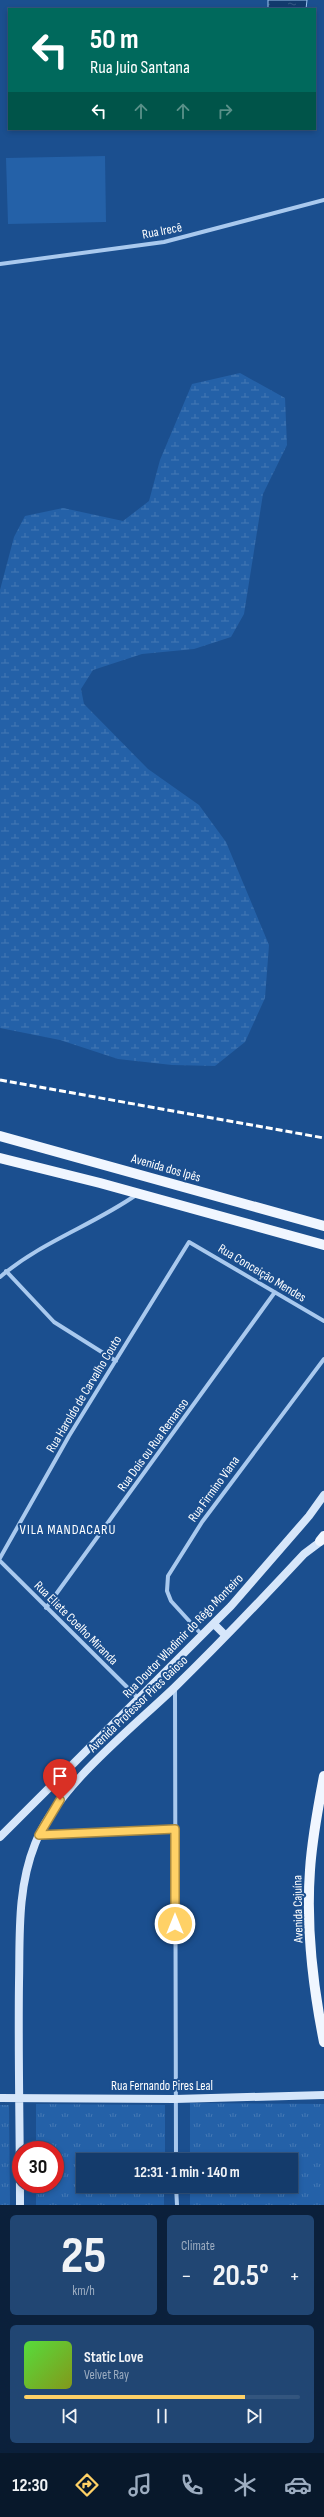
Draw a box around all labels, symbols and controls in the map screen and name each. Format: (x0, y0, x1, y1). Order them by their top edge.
text: 50 m (90, 23, 139, 56)
icon: left (24, 24, 76, 76)
text: Rua Juio Santana (90, 57, 190, 78)
icon: left (88, 100, 110, 122)
icon: ahead (130, 100, 152, 122)
icon: ahead (172, 100, 194, 122)
icon: right (214, 100, 236, 122)
street label: Rua Irecê (141, 219, 183, 243)
street label: Avenida dos Ipês (128, 1150, 203, 1186)
street label: Rua Conceição Mendes (215, 1240, 309, 1306)
street label: Rua Haroldo de Carvalho Couto (43, 1333, 125, 1455)
street label: Rua Dois ou Rua Remanso (114, 1395, 192, 1495)
street label: Rua Firmino Viana (185, 1453, 243, 1525)
district label: VILA MANDACARU (20, 1521, 116, 1538)
street label: Rua Doutor Wladimir do Rêgo Monteiro (119, 1570, 247, 1702)
street label: Rua Eliete Coelho Miranda (31, 1578, 121, 1668)
street label: Avenida Professor Pires Gaioso (84, 1652, 191, 1756)
pin (43, 1759, 77, 1800)
icon: arrive (49, 1765, 71, 1787)
street label: Avenida Cajuína (289, 1875, 307, 1944)
position arrow (154, 1903, 196, 1945)
street label: Rua Fernando Pires Leal (111, 2078, 213, 2094)
speed limit sign: 30 (12, 2141, 64, 2193)
text: 12:31 · 1 min · 140 m (134, 2163, 240, 2182)
text: 25 (61, 2225, 106, 2288)
text: Climate (181, 2238, 215, 2254)
text: 20.5° (212, 2258, 269, 2294)
text: − (181, 2263, 192, 2290)
text: + (289, 2263, 300, 2290)
text: km/h (72, 2283, 95, 2299)
text: Static Love (84, 2348, 143, 2367)
text: Velvet Ray (84, 2367, 129, 2383)
icon: previous (59, 2405, 81, 2427)
icon: pause (151, 2405, 173, 2427)
icon: next (243, 2405, 265, 2427)
icon: directions (73, 2471, 101, 2499)
icon: music (126, 2471, 154, 2499)
icon: phone (178, 2471, 206, 2499)
icon: climate (231, 2471, 259, 2499)
icon: car (284, 2471, 312, 2499)
text: 12:30 (12, 2475, 48, 2496)

